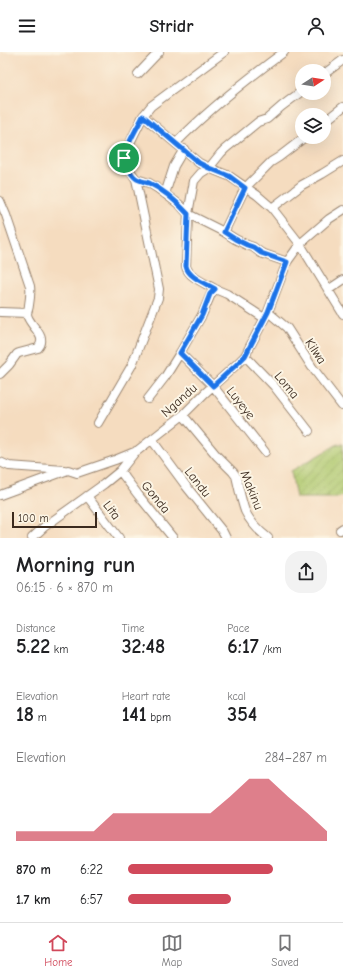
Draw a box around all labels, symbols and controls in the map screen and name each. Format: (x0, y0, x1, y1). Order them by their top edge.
icon: menu (16, 15, 38, 37)
icon: person (305, 15, 327, 37)
text: Stridr (149, 16, 194, 37)
north arrow (295, 64, 331, 100)
map controls (295, 64, 331, 144)
button: layers (295, 108, 331, 144)
pin (107, 141, 141, 175)
icon: arrive (113, 147, 135, 169)
street label: Kilwa (302, 335, 330, 367)
street label: Loma (271, 368, 303, 402)
street label: Ngandu (158, 380, 200, 420)
street label: Luyeye (224, 384, 259, 423)
street label: Landu (182, 464, 214, 500)
street label: Makinu (237, 468, 267, 512)
street label: Gonda (139, 478, 173, 516)
street label: Lita (100, 498, 124, 522)
scale bar (12, 510, 97, 529)
text: 100 m (18, 512, 49, 525)
button: share (285, 551, 327, 593)
text: Morning run (16, 552, 135, 578)
text: 06:15 · 6 × 870 m (16, 580, 113, 595)
text: Distance (16, 622, 55, 635)
text: Time (122, 622, 145, 635)
text: Pace (227, 622, 250, 635)
text: 5.22 (16, 635, 50, 658)
text: 32:48 (122, 635, 165, 658)
text: 6:17 (227, 635, 259, 658)
text: km (50, 643, 68, 656)
text: /km (259, 643, 282, 656)
text: Elevation (16, 690, 58, 703)
text: Heart rate (122, 690, 170, 703)
text: kcal (227, 690, 246, 703)
text: 18 (16, 703, 34, 726)
text: 141 (122, 703, 147, 726)
text: 354 (227, 703, 257, 726)
text: m (34, 711, 47, 724)
text: bpm (147, 711, 171, 724)
text: Elevation (16, 750, 66, 765)
text: 284–287 m (265, 750, 327, 765)
text: 870 m (16, 862, 51, 877)
text: 6:22 (80, 862, 103, 877)
text: 1.7 km (16, 892, 51, 907)
text: 6:57 (80, 892, 103, 907)
tab: Home (44, 932, 73, 969)
tab: Map (161, 932, 183, 969)
tab: Saved (271, 932, 299, 969)

